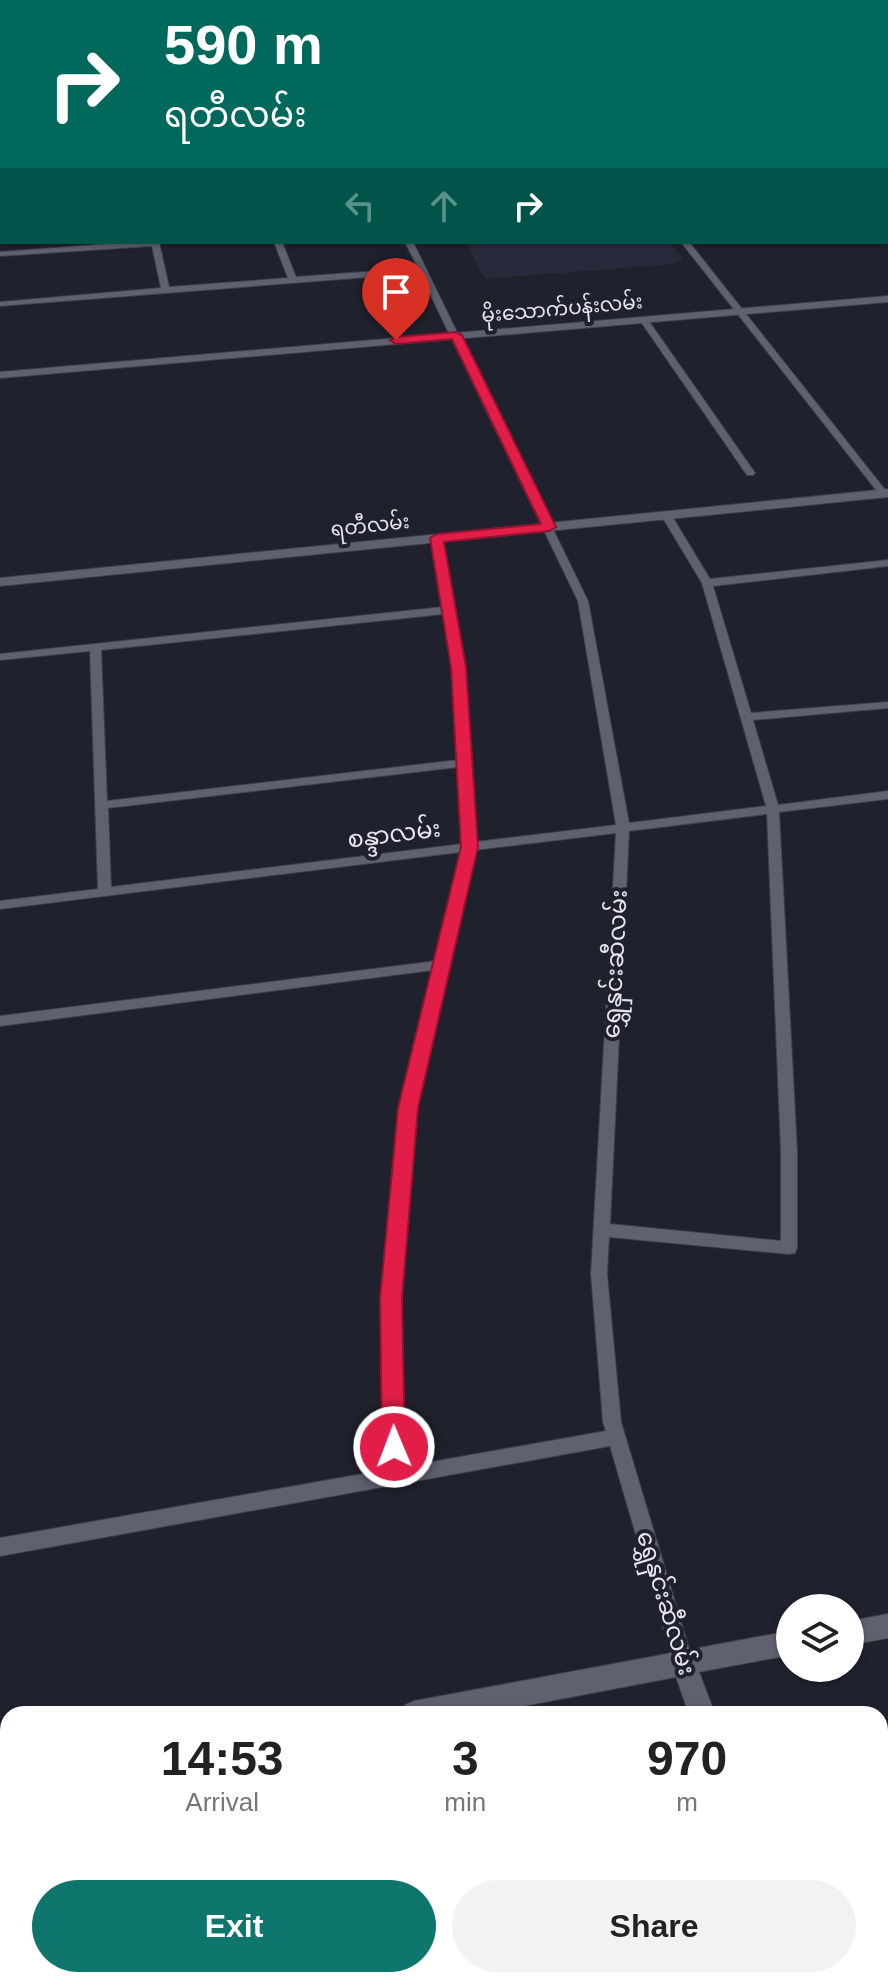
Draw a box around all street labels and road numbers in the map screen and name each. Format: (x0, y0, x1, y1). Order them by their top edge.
street label: မိုးသောက်ပန်းလမ်း (480, 287, 644, 332)
street label: ရတီလမ်း (329, 507, 411, 545)
street label: စန္ဒာလမ်း (346, 812, 443, 859)
street label: ရွှေနှင်းဆီလမ်း (595, 889, 638, 1039)
street label: ရွှေနှင်းဆီလမ်း (626, 1527, 703, 1680)

